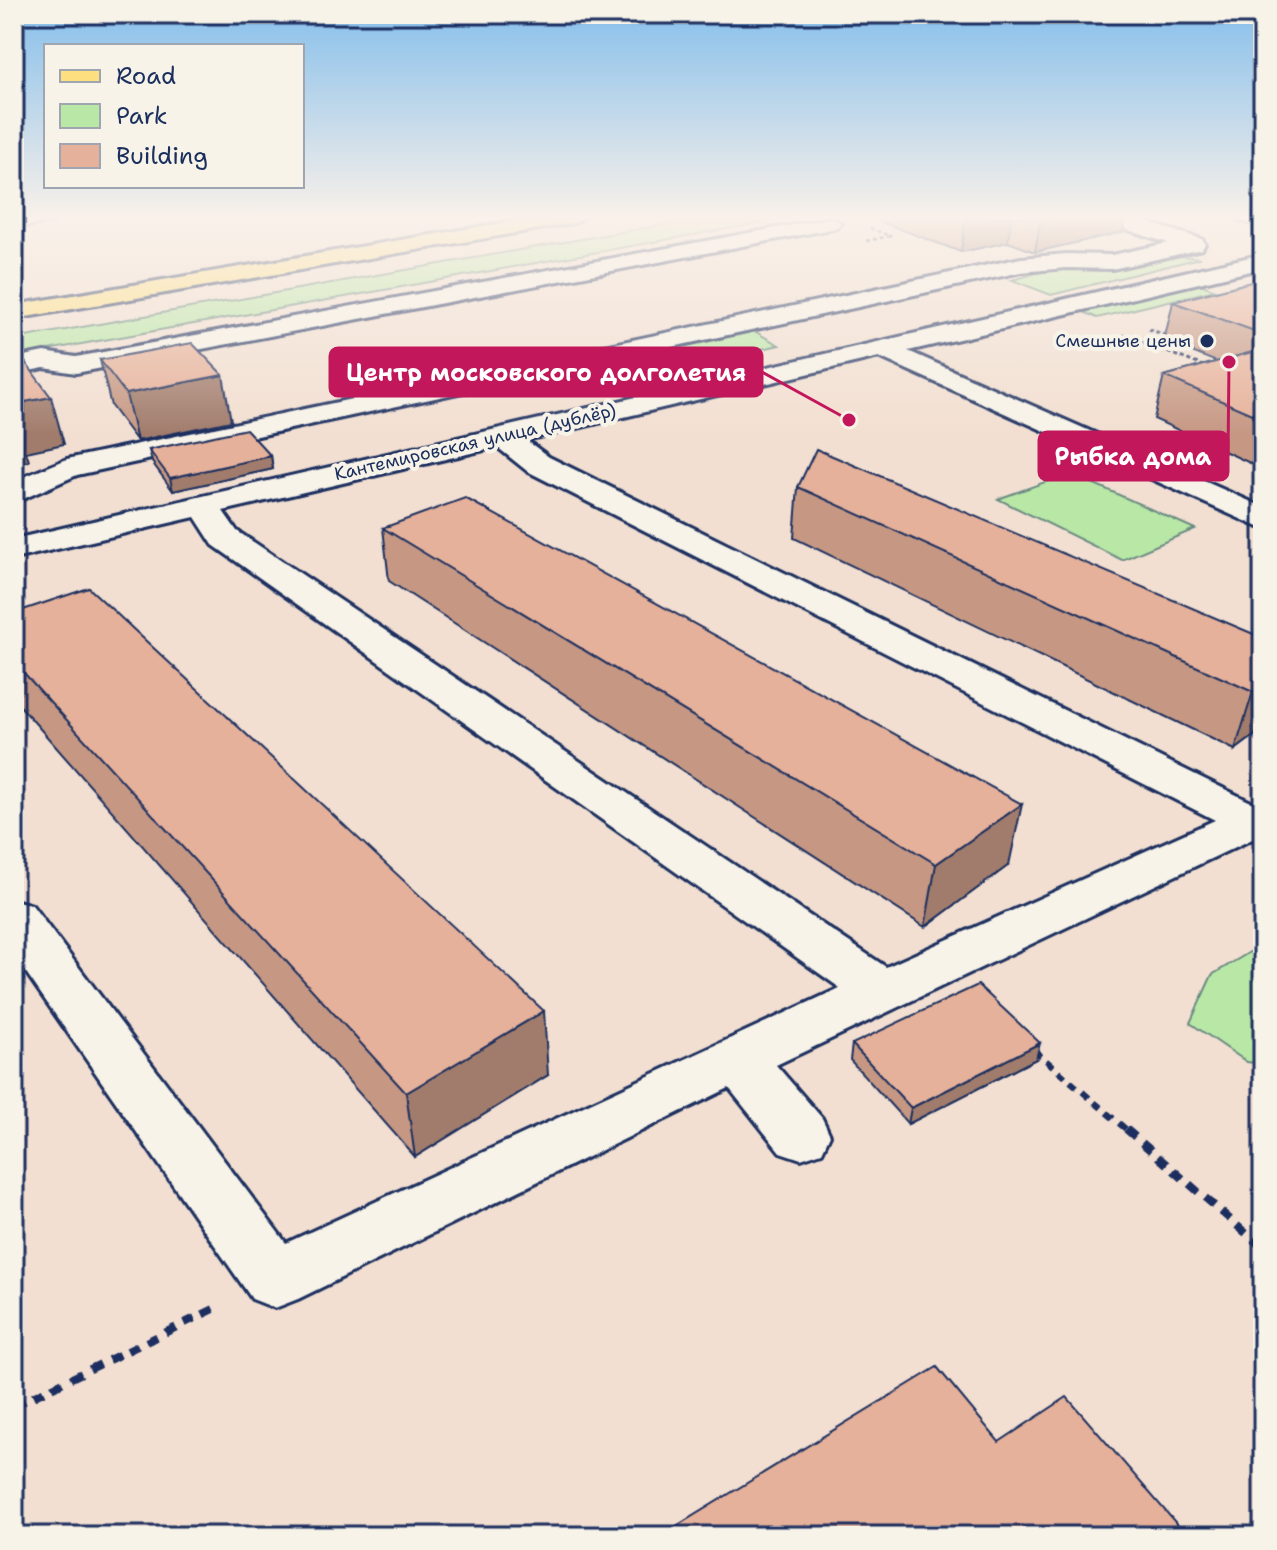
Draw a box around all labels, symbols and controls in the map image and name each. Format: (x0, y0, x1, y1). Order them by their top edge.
legend (44, 44, 304, 188)
text: Road (116, 60, 176, 92)
text: Park (116, 100, 168, 132)
text: Building (116, 140, 208, 172)
place label: Смешные цены (1055, 329, 1191, 353)
marker: Смешные цены (1198, 332, 1216, 350)
callout: Центр московского долголетия (330, 348, 762, 396)
text: Центр московского долголетия (346, 357, 746, 389)
street label: Кантемировская улица (дублёр) (332, 398, 618, 486)
callout: Рыбка дома (1039, 432, 1228, 480)
text: Рыбка дома (1055, 441, 1212, 473)

